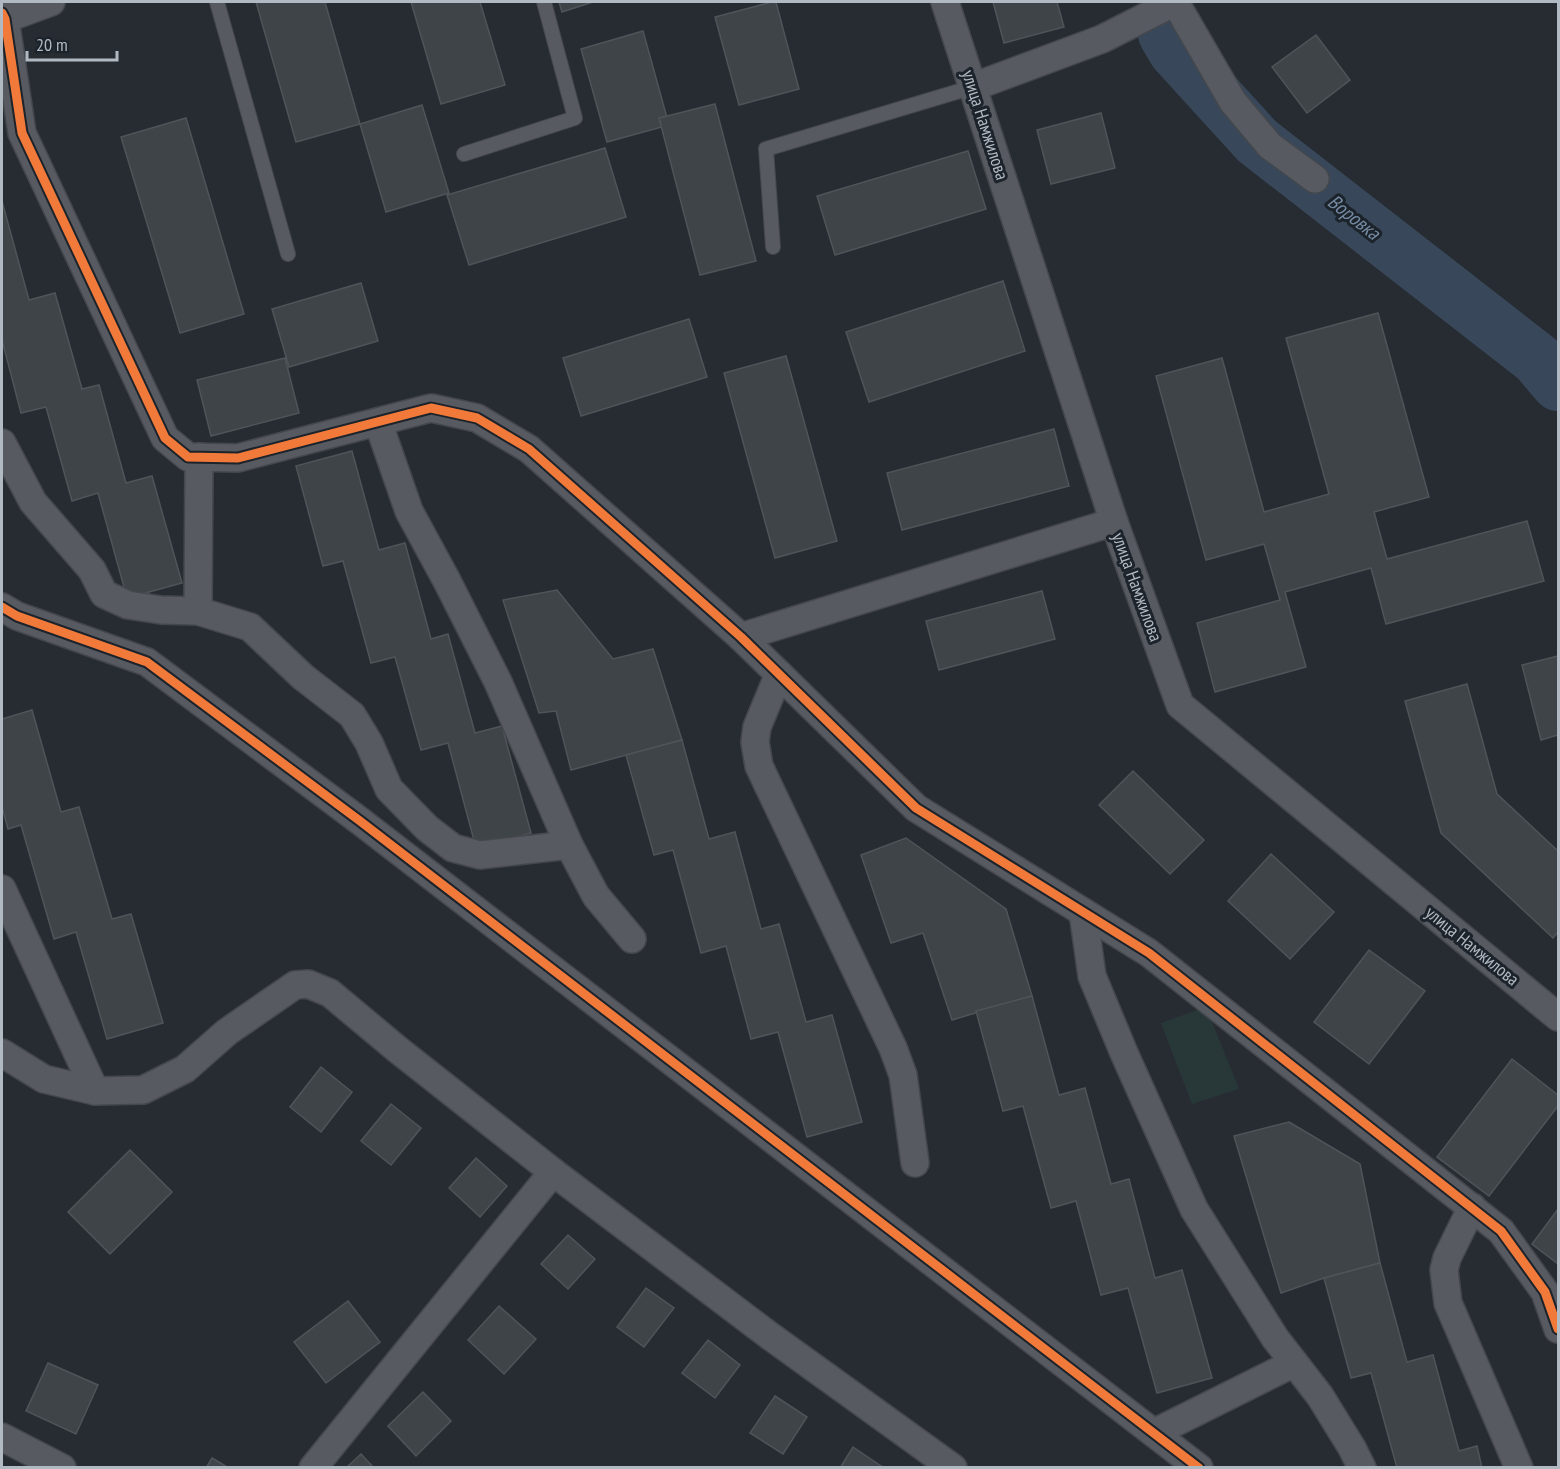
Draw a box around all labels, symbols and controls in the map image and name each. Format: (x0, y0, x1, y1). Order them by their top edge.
scale bar (27, 24, 117, 62)
text: 20 m (36, 33, 68, 56)
street label: улица Намжилова (957, 67, 1014, 183)
water label: Воровка (1323, 189, 1386, 246)
street label: улица Намжилова (1107, 529, 1168, 644)
street label: улица Намжилова (1421, 901, 1524, 990)

